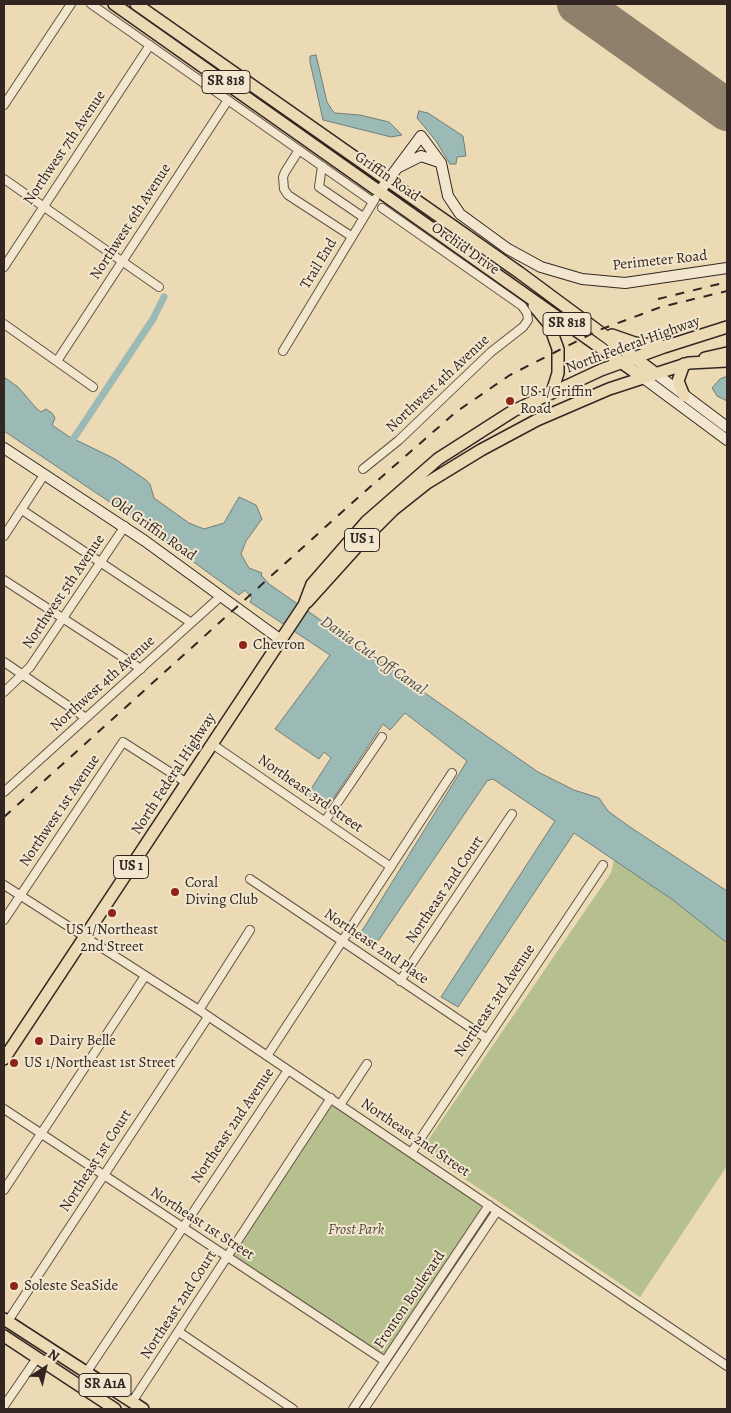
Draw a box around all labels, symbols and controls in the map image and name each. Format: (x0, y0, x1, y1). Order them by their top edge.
road number: SR 818 (202, 70, 250, 94)
street label: Northwest 7th Avenue (20, 87, 110, 209)
street label: Griffin Road (351, 148, 423, 206)
street label: Northwest 6th Avenue (87, 161, 175, 283)
street label: Orchid Drive (427, 219, 503, 279)
street label: Trail End (297, 235, 341, 293)
street label: Perimeter Road (612, 247, 708, 275)
road number: SR 818 (543, 312, 591, 336)
street label: North Federal Highway (563, 312, 703, 378)
street label: Northwest 4th Avenue (383, 331, 493, 437)
place label: US 1/Griffin Road (520, 383, 592, 418)
marker: US 1/Griffin Road (504, 395, 516, 407)
street label: Old Griffin Road (107, 493, 199, 565)
road number: US 1 (344, 528, 380, 552)
street label: Northwest 5th Avenue (19, 531, 109, 653)
water label: Dania Cut-Off Canal (316, 612, 430, 700)
street label: Northwest 4th Avenue (47, 632, 159, 736)
place label: Chevron (253, 636, 305, 654)
marker: Chevron (237, 639, 249, 651)
street label: North Federal Highway (128, 710, 220, 838)
street label: Northeast 3rd Street (254, 751, 366, 837)
street label: Northwest 1st Avenue (16, 752, 104, 870)
street label: Northeast 2nd Court (402, 833, 488, 947)
road number: US 1 (114, 856, 148, 879)
place label: Coral Diving Club (185, 874, 258, 909)
marker: Coral Diving Club (169, 886, 181, 898)
street label: Northeast 2nd Place (320, 905, 432, 989)
marker: US 1/Northeast 2nd Street (106, 907, 118, 919)
place label: US 1/Northeast 2nd Street (66, 921, 158, 956)
street label: Northeast 3rd Avenue (451, 941, 539, 1061)
place label: Dairy Belle (49, 1032, 116, 1050)
marker: Dairy Belle (33, 1035, 45, 1047)
place label: US 1/Northeast 1st Street (24, 1054, 175, 1072)
marker: US 1/Northeast 1st Street (8, 1057, 20, 1069)
street label: Northeast 2nd Avenue (188, 1065, 278, 1187)
street label: Northeast 2nd Street (357, 1095, 473, 1181)
street label: Northeast 1st Court (56, 1106, 136, 1216)
street label: Northeast 1st Street (147, 1184, 257, 1264)
park label: Frost Park (328, 1221, 384, 1239)
street label: Northeast 2nd Court (137, 1247, 221, 1363)
street label: Fronton Boulevard (371, 1248, 449, 1352)
place label: Soleste SeaSide (24, 1277, 118, 1295)
marker: Soleste SeaSide (8, 1280, 20, 1292)
north arrow (20, 1343, 70, 1393)
text: N (44, 1345, 64, 1366)
road number: SR A1A (79, 1374, 131, 1396)

